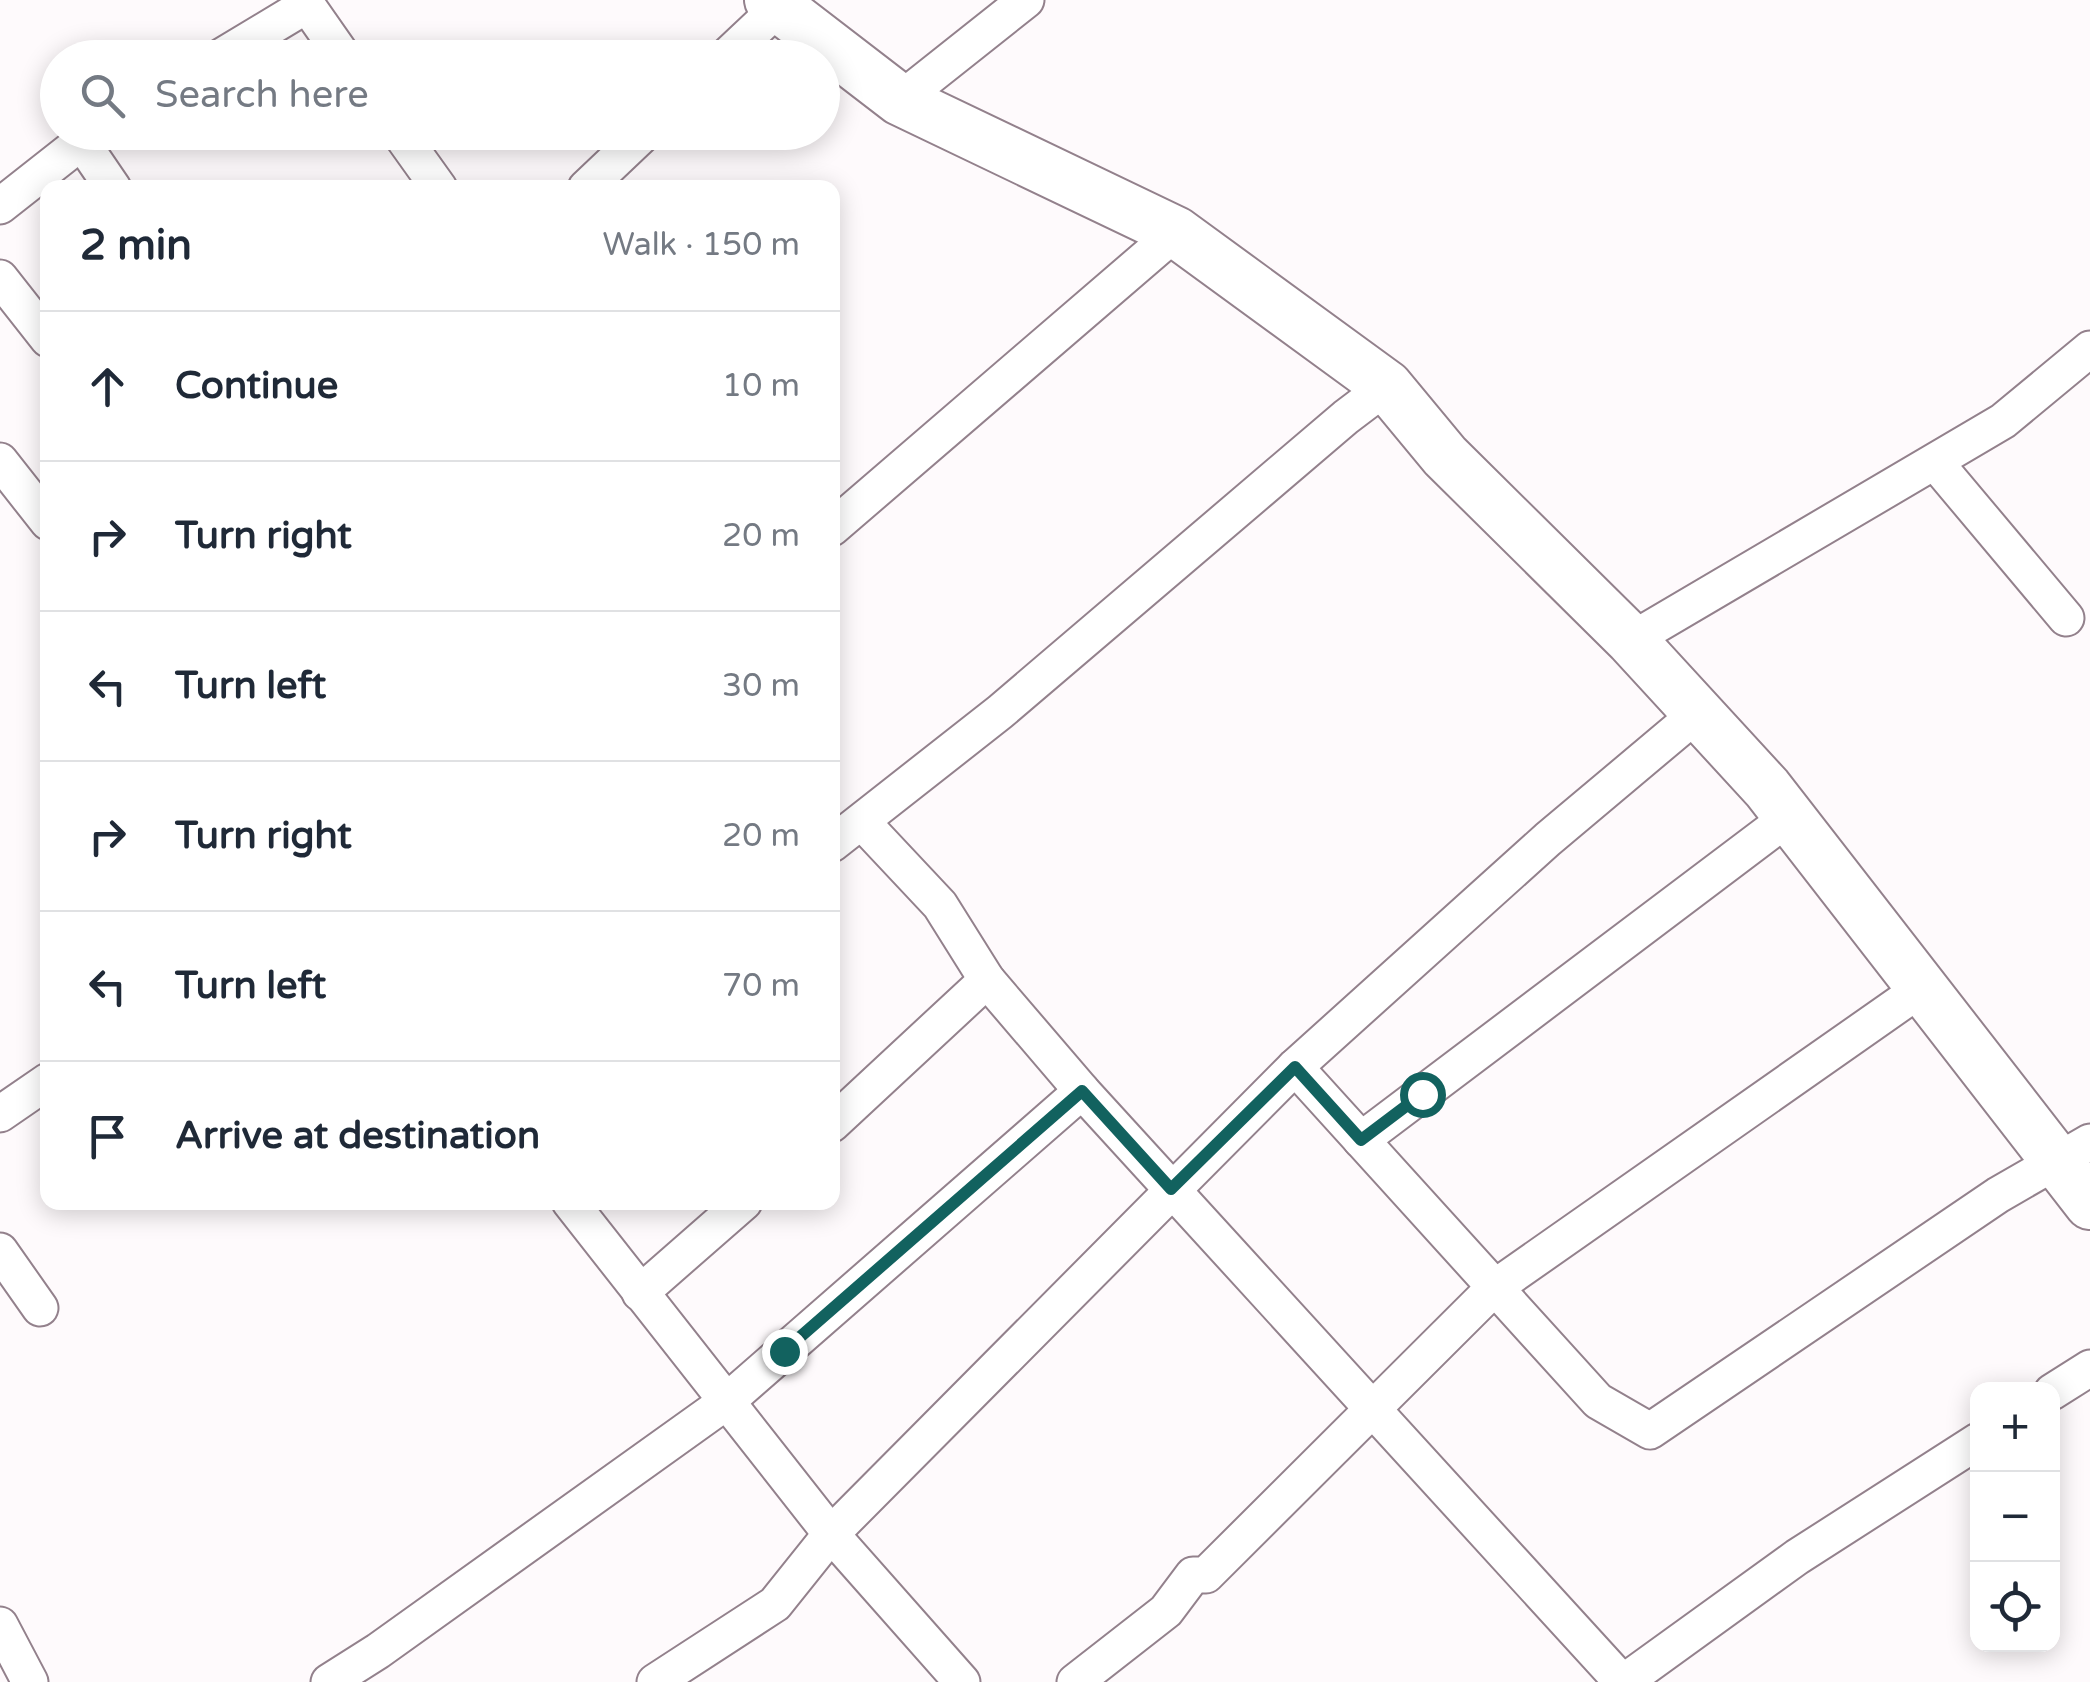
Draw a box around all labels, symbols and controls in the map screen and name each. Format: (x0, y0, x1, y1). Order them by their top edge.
search box (40, 40, 840, 150)
icon: search (75, 68, 130, 123)
text: Search here (155, 72, 369, 118)
text: 2 min (80, 220, 192, 271)
text: Walk · 150 m (603, 226, 800, 264)
icon: ahead (80, 359, 135, 414)
text: Continue (175, 363, 338, 409)
text: 10 m (722, 367, 800, 405)
icon: right (80, 509, 135, 564)
text: Turn right (175, 513, 352, 559)
text: 20 m (722, 517, 800, 555)
icon: left (80, 659, 135, 714)
text: Turn left (175, 663, 326, 709)
text: 30 m (722, 667, 800, 705)
icon: right (80, 809, 135, 864)
text: Turn right (175, 813, 352, 859)
text: 20 m (722, 817, 800, 855)
icon: left (80, 959, 135, 1014)
text: Turn left (175, 963, 326, 1009)
text: 70 m (722, 967, 800, 1005)
route start (1400, 1072, 1446, 1118)
icon: arrive (80, 1109, 135, 1164)
text: Arrive at destination (175, 1113, 540, 1159)
route end (762, 1329, 808, 1375)
map controls (1970, 1382, 2060, 1652)
button: + (1970, 1382, 2060, 1472)
button: − (1970, 1472, 2060, 1562)
button: locate (1970, 1562, 2060, 1652)

